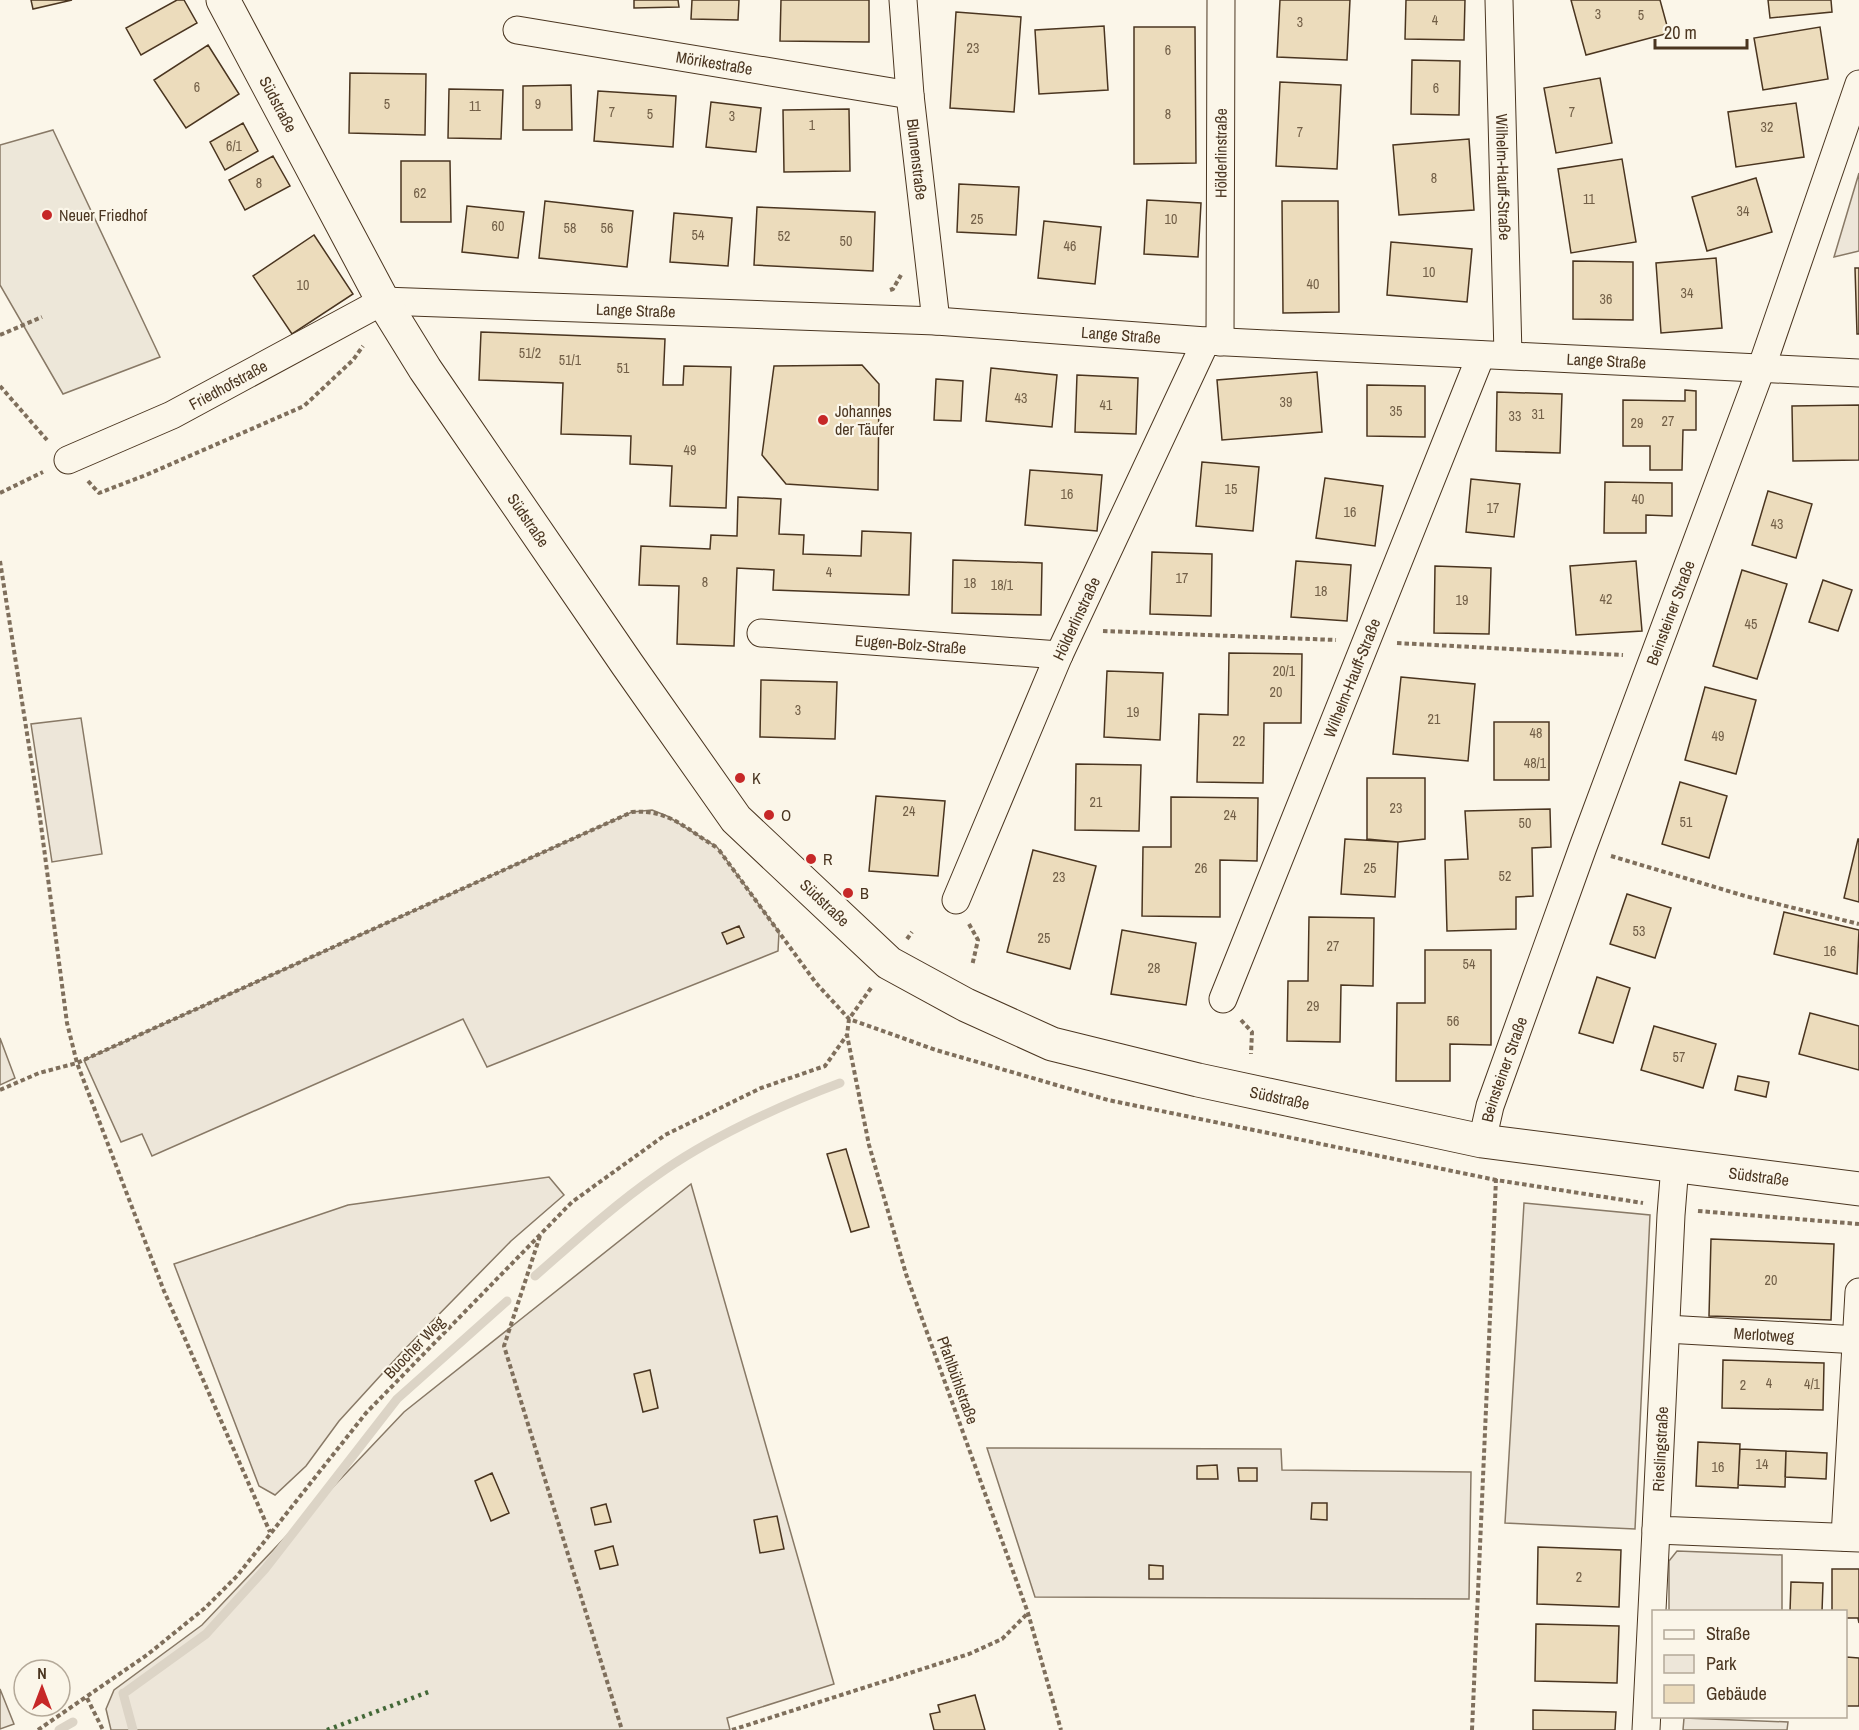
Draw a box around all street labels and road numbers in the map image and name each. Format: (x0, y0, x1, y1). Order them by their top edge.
street label: Mörikestraße (674, 45, 754, 80)
street label: Südstraße (254, 72, 302, 136)
street label: Hölderlinstraße (1209, 108, 1232, 198)
street label: Wilhelm-Hauff-Straße (1491, 113, 1516, 241)
street label: Blumenstraße (902, 117, 933, 201)
street label: Lange Straße (596, 298, 676, 323)
street label: Lange Straße (1081, 321, 1161, 349)
street label: Lange Straße (1566, 348, 1647, 374)
street label: Friedhofstraße (185, 355, 271, 415)
street label: Südstraße (502, 489, 555, 551)
street label: Beinsteiner Straße (1641, 557, 1700, 668)
street label: Hölderlinstraße (1047, 573, 1105, 664)
street label: Wilhelm-Hauff-Straße (1318, 615, 1385, 741)
street label: Eugen-Bolz-Straße (854, 629, 967, 659)
street label: Südstraße (795, 874, 855, 932)
street label: Beinsteiner Straße (1476, 1014, 1532, 1124)
street label: Südstraße (1248, 1080, 1312, 1115)
street label: Südstraße (1727, 1162, 1790, 1191)
street label: Buocher Weg (379, 1310, 450, 1383)
street label: Merlotweg (1733, 1322, 1795, 1347)
street label: Pfahlbühlstraße (932, 1333, 984, 1427)
street label: Rieslingstraße (1647, 1406, 1673, 1492)

